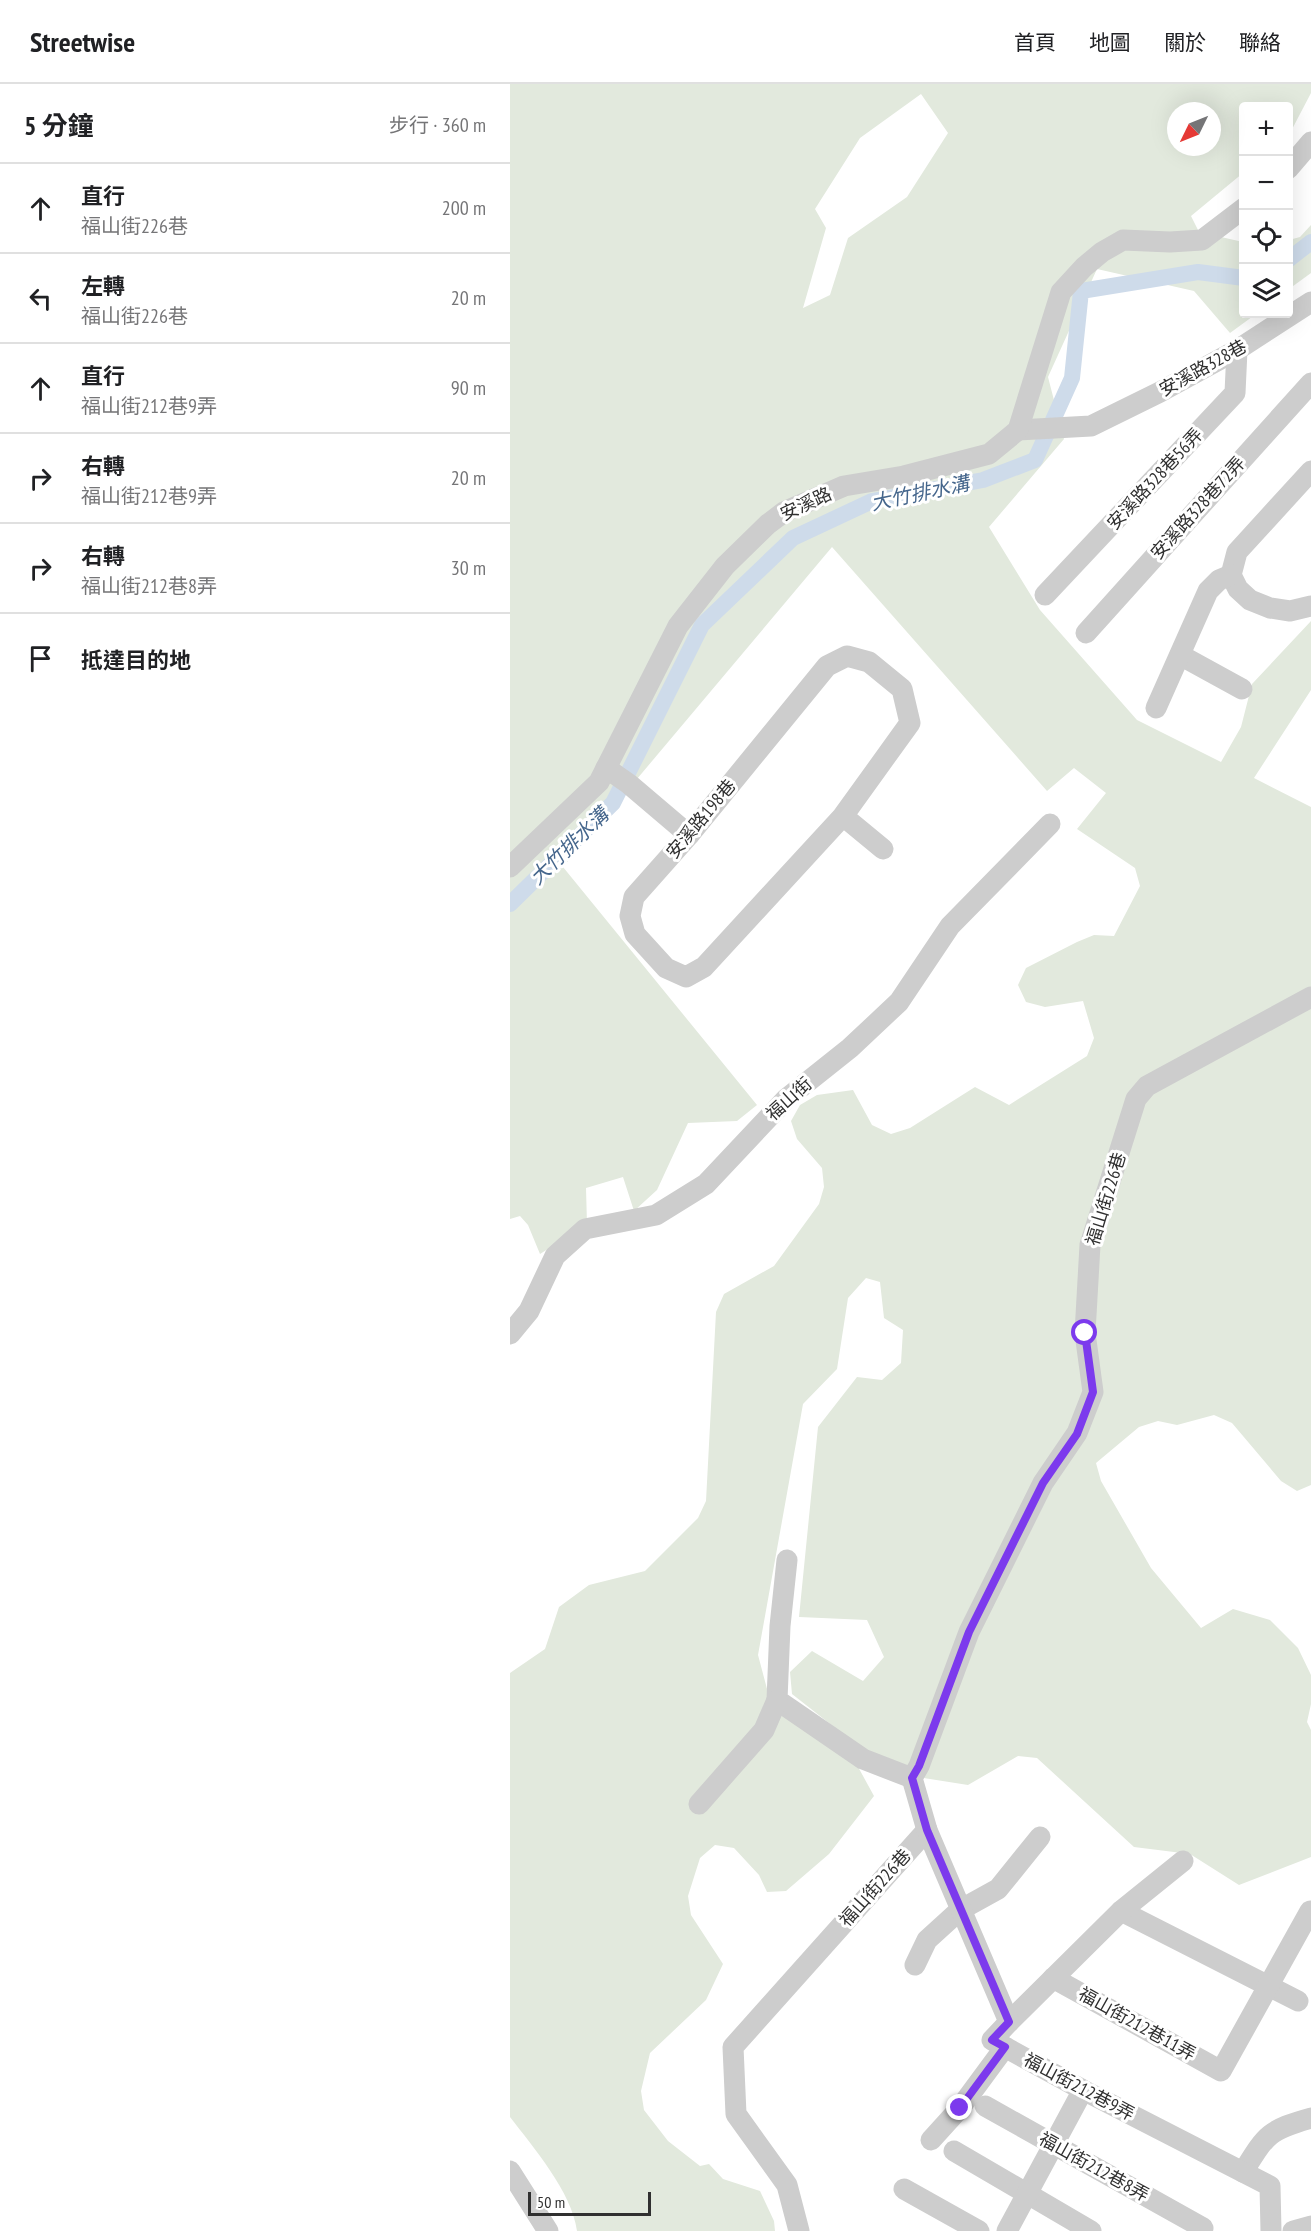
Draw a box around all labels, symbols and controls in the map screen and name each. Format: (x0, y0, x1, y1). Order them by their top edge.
text: Streetwise (30, 23, 135, 60)
text: 首頁 (1014, 29, 1056, 56)
text: 地圖 (1089, 29, 1131, 56)
text: 關於 (1164, 29, 1206, 56)
text: 聯絡 (1239, 29, 1281, 56)
north arrow (1167, 102, 1221, 156)
map controls (1239, 102, 1293, 318)
button: + (1239, 102, 1293, 156)
text: 5 分鐘 (24, 109, 94, 142)
text: 步行 · 360 m (389, 112, 486, 138)
button: − (1239, 156, 1293, 210)
text: 直行 (81, 182, 125, 210)
icon: ahead (24, 192, 57, 225)
text: 200 m (442, 195, 486, 221)
button: locate (1239, 210, 1293, 264)
text: 福山街226巷 (81, 213, 188, 239)
button: layers (1239, 264, 1293, 318)
text: 左轉 (81, 272, 125, 300)
icon: left (24, 282, 57, 315)
text: 20 m (451, 285, 486, 311)
text: 福山街226巷 (81, 303, 188, 329)
street label: 安溪路328巷 (1155, 334, 1250, 401)
text: 直行 (81, 362, 125, 390)
icon: ahead (24, 372, 57, 405)
text: 90 m (451, 375, 486, 401)
text: 福山街212巷9弄 (81, 393, 217, 419)
street label: 安溪路328巷56弄 (1102, 423, 1208, 534)
street label: 安溪路328巷72弄 (1145, 451, 1250, 564)
text: 右轉 (81, 452, 125, 480)
icon: right (24, 462, 57, 495)
text: 20 m (451, 465, 486, 491)
water label: 大竹排水溝 (868, 469, 975, 516)
street label: 安溪路 (776, 482, 835, 525)
text: 福山街212巷9弄 (81, 483, 217, 509)
text: 右轉 (81, 542, 125, 570)
icon: right (24, 552, 57, 585)
text: 30 m (451, 555, 486, 581)
text: 福山街212巷8弄 (81, 573, 217, 599)
icon: arrive (24, 642, 57, 675)
text: 抵達目的地 (81, 646, 191, 674)
street label: 安溪路198巷 (661, 774, 740, 863)
water label: 大竹排水溝 (524, 800, 616, 890)
street label: 福山街 (761, 1072, 816, 1125)
street label: 福山街226巷 (1080, 1149, 1131, 1248)
route start (1071, 1319, 1097, 1345)
street label: 福山街226巷 (834, 1844, 915, 1931)
street label: 福山街212巷11弄 (1075, 1982, 1200, 2065)
street label: 福山街212巷9弄 (1020, 2048, 1139, 2125)
route end (946, 2094, 972, 2120)
street label: 福山街212巷8弄 (1035, 2127, 1153, 2206)
scale bar (528, 2189, 651, 2216)
text: 50 m (537, 2192, 565, 2212)

